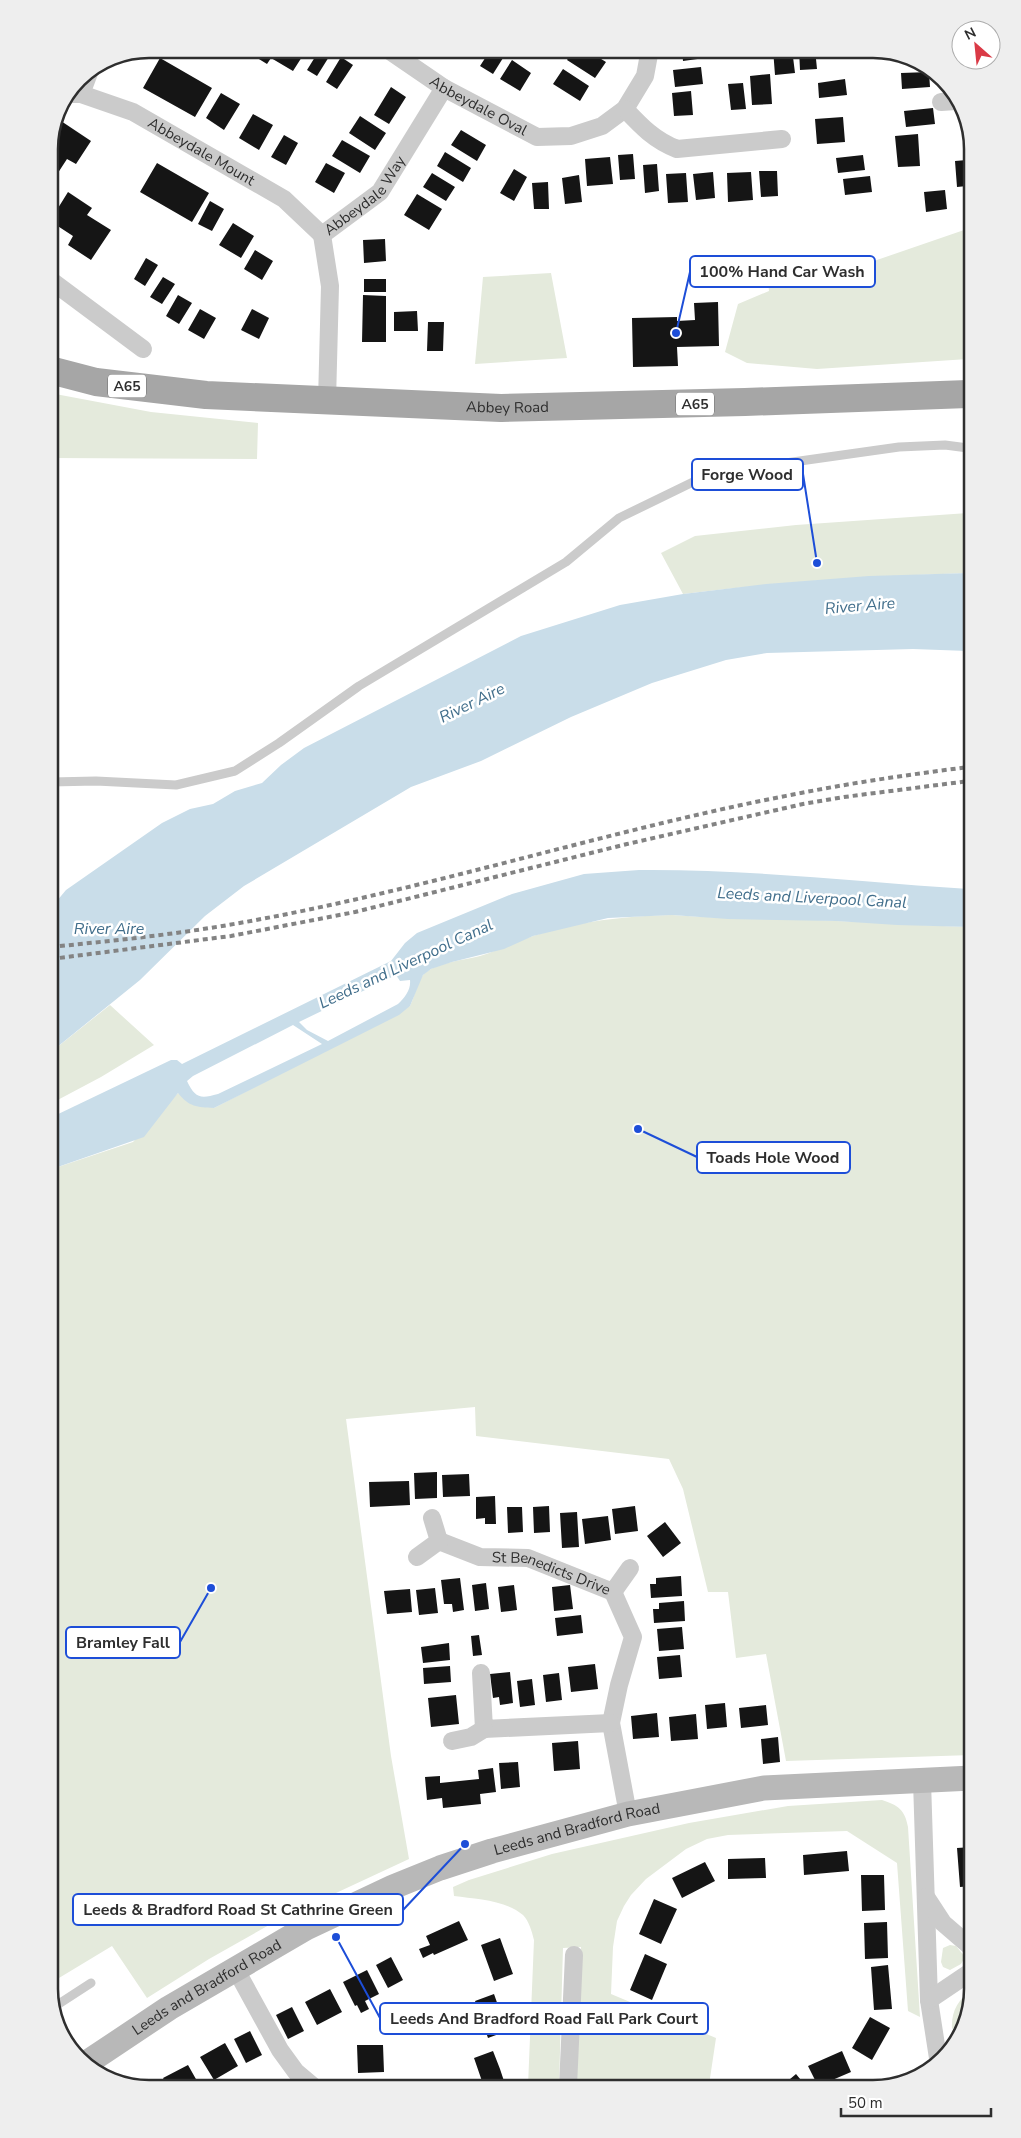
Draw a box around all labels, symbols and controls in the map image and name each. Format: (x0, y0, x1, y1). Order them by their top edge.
north arrow (951, 20, 1001, 70)
text: N (961, 23, 979, 45)
street label: Abbeydale Oval (426, 71, 532, 141)
street label: Abbeydale Mount (144, 113, 259, 190)
street label: Abbeydale Way (320, 152, 410, 240)
callout: 100% Hand Car Wash (690, 256, 875, 287)
text: 100% Hand Car Wash (699, 261, 865, 283)
road number: A65 (108, 374, 146, 398)
road number: A65 (676, 392, 714, 416)
street label: Abbey Road (466, 396, 549, 418)
callout: Forge Wood (692, 459, 803, 490)
text: Forge Wood (701, 464, 793, 486)
water label: River Aire (824, 592, 897, 620)
water label: River Aire (436, 677, 509, 728)
water label: Leeds and Liverpool Canal (717, 882, 908, 914)
water label: Leeds and Liverpool Canal (315, 914, 497, 1014)
water label: River Aire (74, 918, 145, 940)
callout: Toads Hole Wood (697, 1142, 850, 1173)
text: Toads Hole Wood (707, 1147, 839, 1169)
street label: St Benedicts Drive (492, 1547, 613, 1600)
callout: Bramley Fall (66, 1627, 180, 1658)
text: Bramley Fall (76, 1632, 170, 1654)
street label: Leeds and Bradford Road (492, 1798, 662, 1860)
callout: Leeds & Bradford Road St Cathrine Green (73, 1894, 403, 1925)
text: Leeds & Bradford Road St Cathrine Green (83, 1899, 393, 1921)
street label: Leeds and Bradford Road (128, 1935, 285, 2040)
callout: Leeds And Bradford Road Fall Park Court (380, 2003, 708, 2034)
text: Leeds And Bradford Road Fall Park Court (390, 2008, 699, 2030)
scale bar (841, 2086, 991, 2118)
text: 50 m (848, 2093, 883, 2113)

